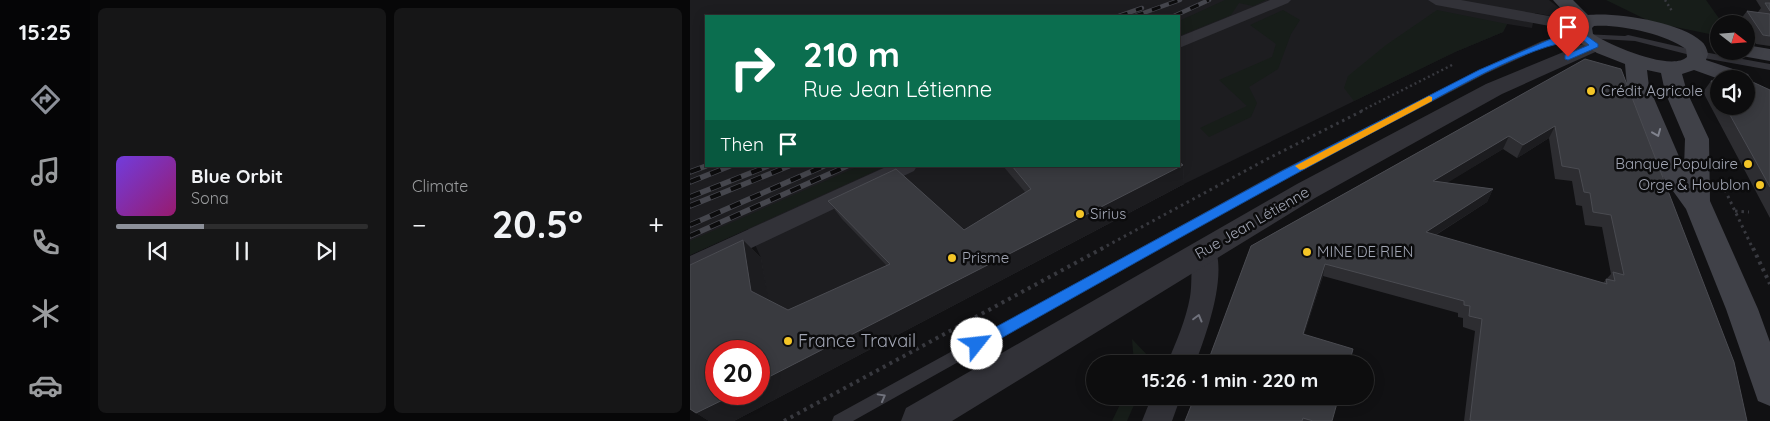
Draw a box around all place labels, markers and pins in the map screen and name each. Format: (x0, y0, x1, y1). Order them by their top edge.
pin (1547, 6, 1589, 57)
place label: Crédit Agricole (1601, 81, 1703, 100)
marker: Crédit Agricole (1585, 85, 1597, 97)
place label: Banque Populaire (1615, 154, 1738, 173)
marker: Banque Populaire (1742, 158, 1754, 170)
place label: Orge & Houblon (1639, 175, 1750, 194)
marker: Orge & Houblon (1754, 179, 1766, 191)
place label: Sirius (1090, 204, 1126, 223)
marker: Sirius (1074, 208, 1086, 220)
place label: MINE DE RIEN (1317, 242, 1413, 261)
marker: MINE DE RIEN (1301, 246, 1313, 258)
place label: Prisme (962, 248, 1009, 267)
marker: Prisme (946, 252, 958, 264)
place label: France Travail (798, 329, 916, 352)
marker: France Travail (782, 335, 794, 347)

